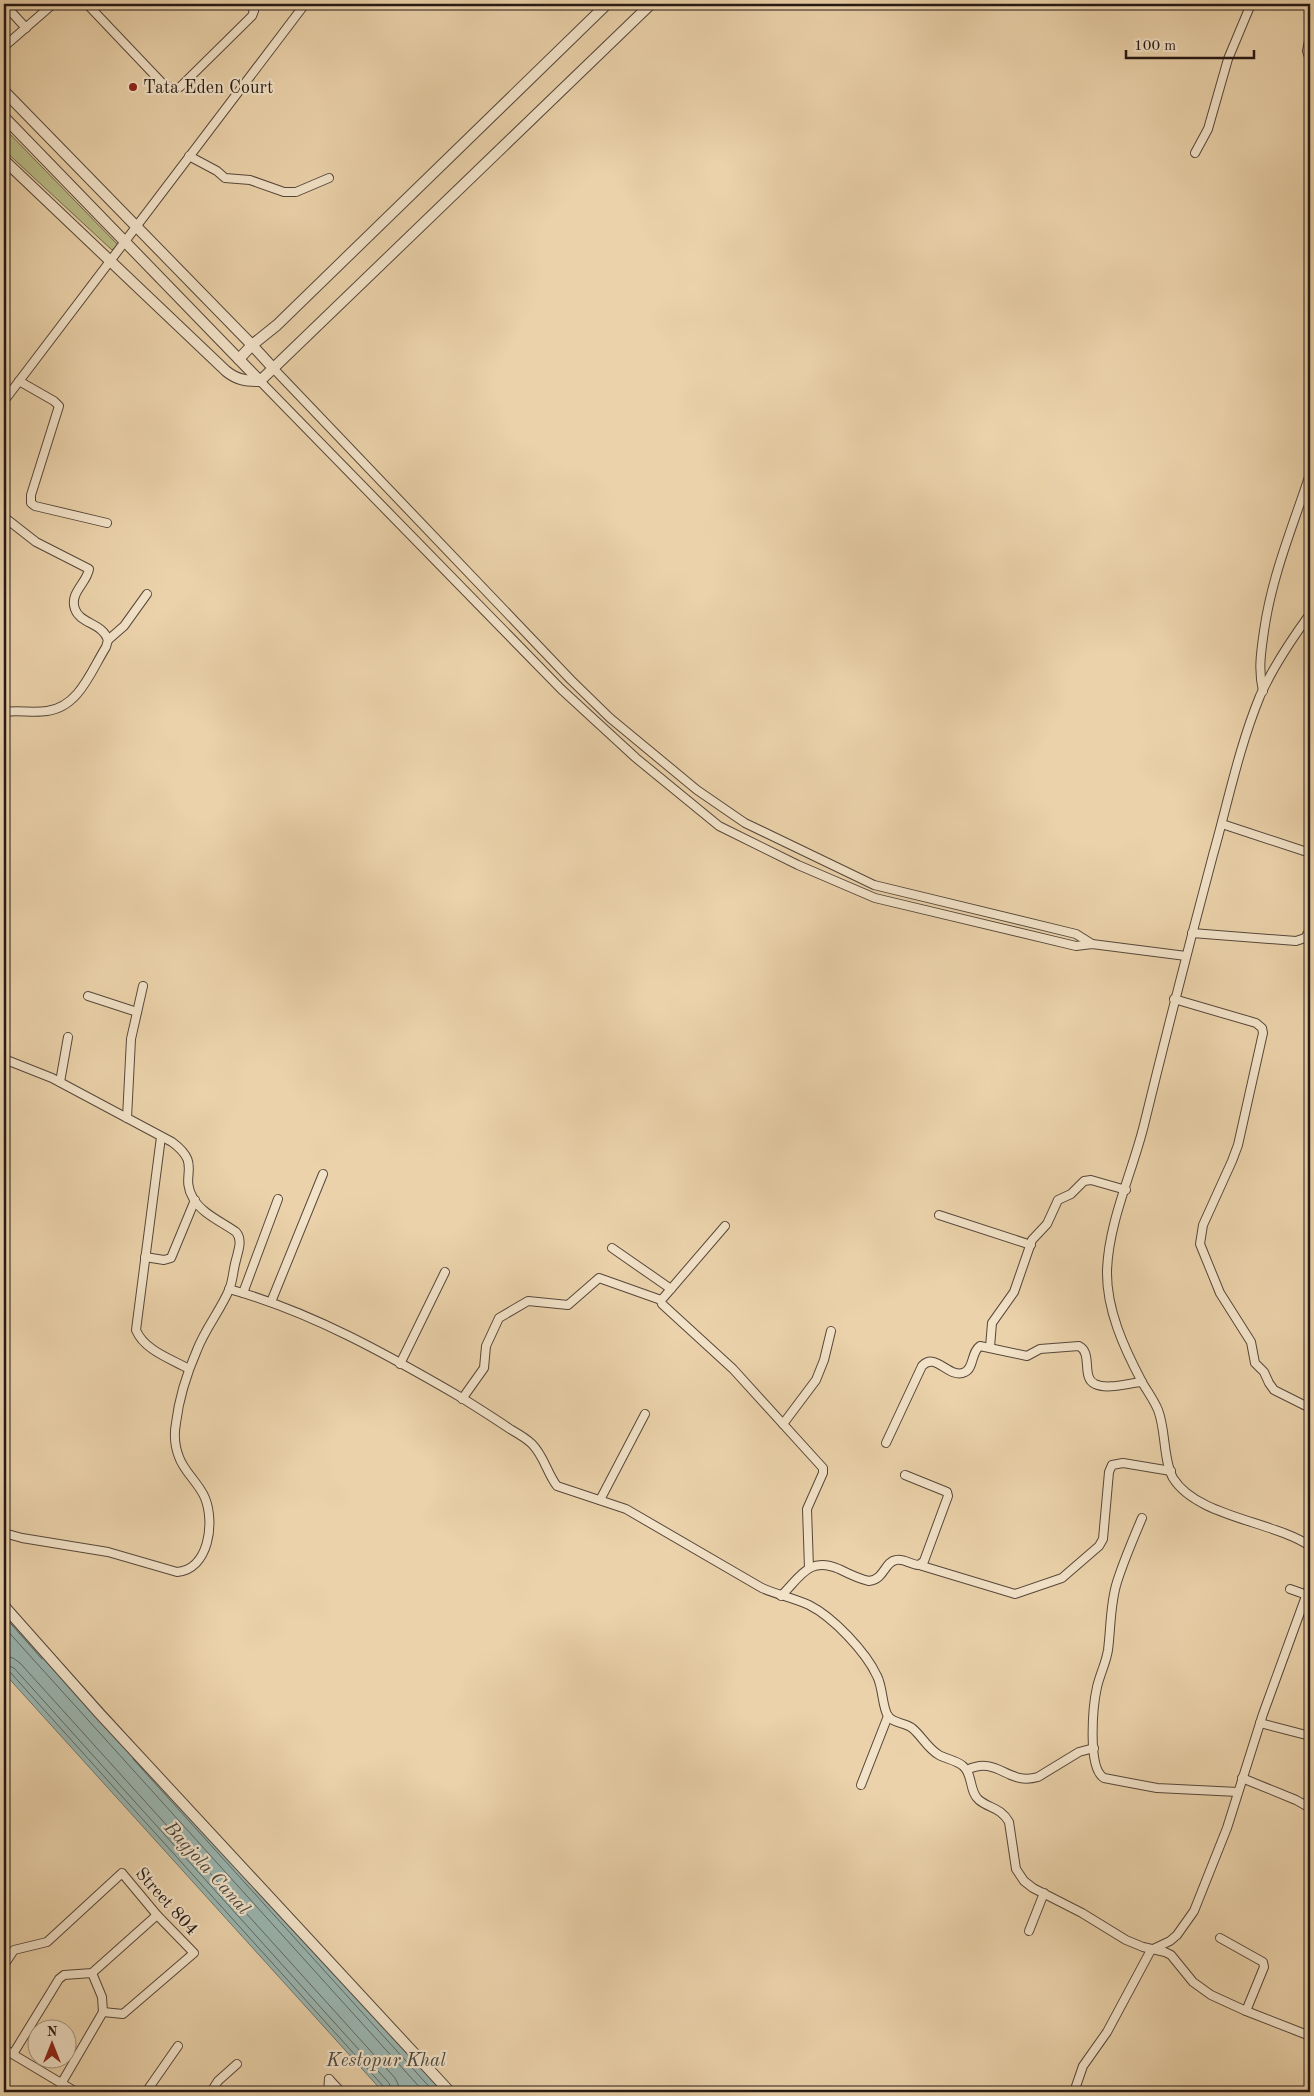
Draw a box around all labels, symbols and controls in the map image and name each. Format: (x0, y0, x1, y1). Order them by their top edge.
scale bar (1126, 28, 1254, 60)
text: 100 m (1134, 39, 1176, 54)
place label: Tata Eden Court (143, 79, 273, 97)
marker: Tata Eden Court (127, 81, 139, 93)
water label: Bagjola Canal (159, 1818, 253, 1919)
street label: Street 804 (131, 1864, 201, 1939)
north arrow (28, 2018, 78, 2068)
text: N (47, 2025, 58, 2039)
water label: Kestopur Khal (325, 2052, 446, 2071)

